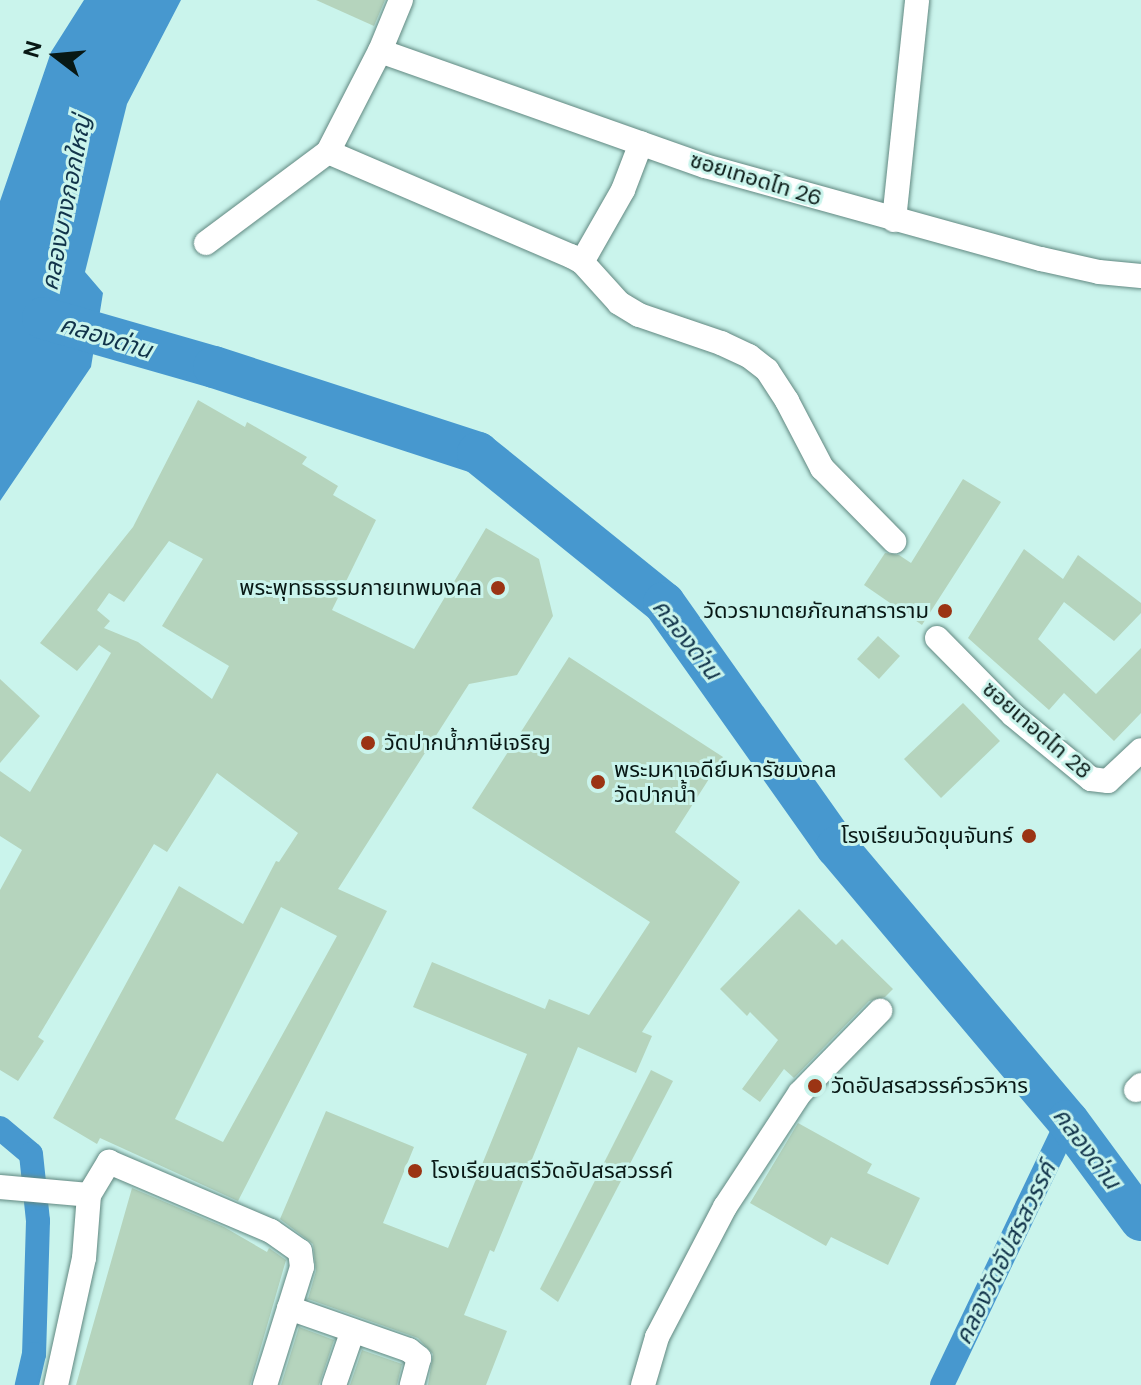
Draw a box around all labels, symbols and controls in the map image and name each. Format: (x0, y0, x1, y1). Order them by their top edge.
north arrow (16, 16, 96, 96)
text: N (16, 38, 49, 61)
water label: คลองบางกอกใหญ่ (35, 113, 97, 293)
street label: ซอยเทอดไท 26 (687, 146, 825, 212)
water label: คลองด่าน (57, 309, 155, 365)
place label: พระพุทธธรรมกายเทพมงคล (239, 575, 482, 601)
marker: พระพุทธธรรมกายเทพมงคล (489, 579, 507, 597)
water label: คลองด่าน (647, 593, 727, 685)
place label: วัดวรามาตยภัณฑสาราราม (703, 598, 929, 624)
marker: วัดวรามาตยภัณฑสาราราม (936, 602, 954, 620)
street label: ซอยเทอดไท 28 (977, 676, 1097, 784)
place label: วัดปากน้ำภาษีเจริญ (384, 730, 551, 756)
marker: วัดปากน้ำภาษีเจริญ (359, 734, 377, 752)
place label: พระมหาเจดีย์มหารัชมงคล วัดปากน้ำ (614, 756, 837, 808)
marker: พระมหาเจดีย์มหารัชมงคล วัดปากน้ำ (589, 773, 607, 791)
place label: โรงเรียนวัดขุนจันทร์ (841, 823, 1013, 849)
marker: โรงเรียนวัดขุนจันทร์ (1020, 827, 1038, 845)
place label: วัดอัปสรสวรรค์วรวิหาร (831, 1073, 1028, 1099)
marker: วัดอัปสรสวรรค์วรวิหาร (806, 1077, 824, 1095)
water label: คลองด่าน (1047, 1102, 1127, 1194)
water label: คลองวัดอัปสรสวรรค์ (948, 1157, 1062, 1349)
place label: โรงเรียนสตรีวัดอัปสรสวรรค์ (431, 1158, 673, 1184)
marker: โรงเรียนสตรีวัดอัปสรสวรรค์ (406, 1162, 424, 1180)

